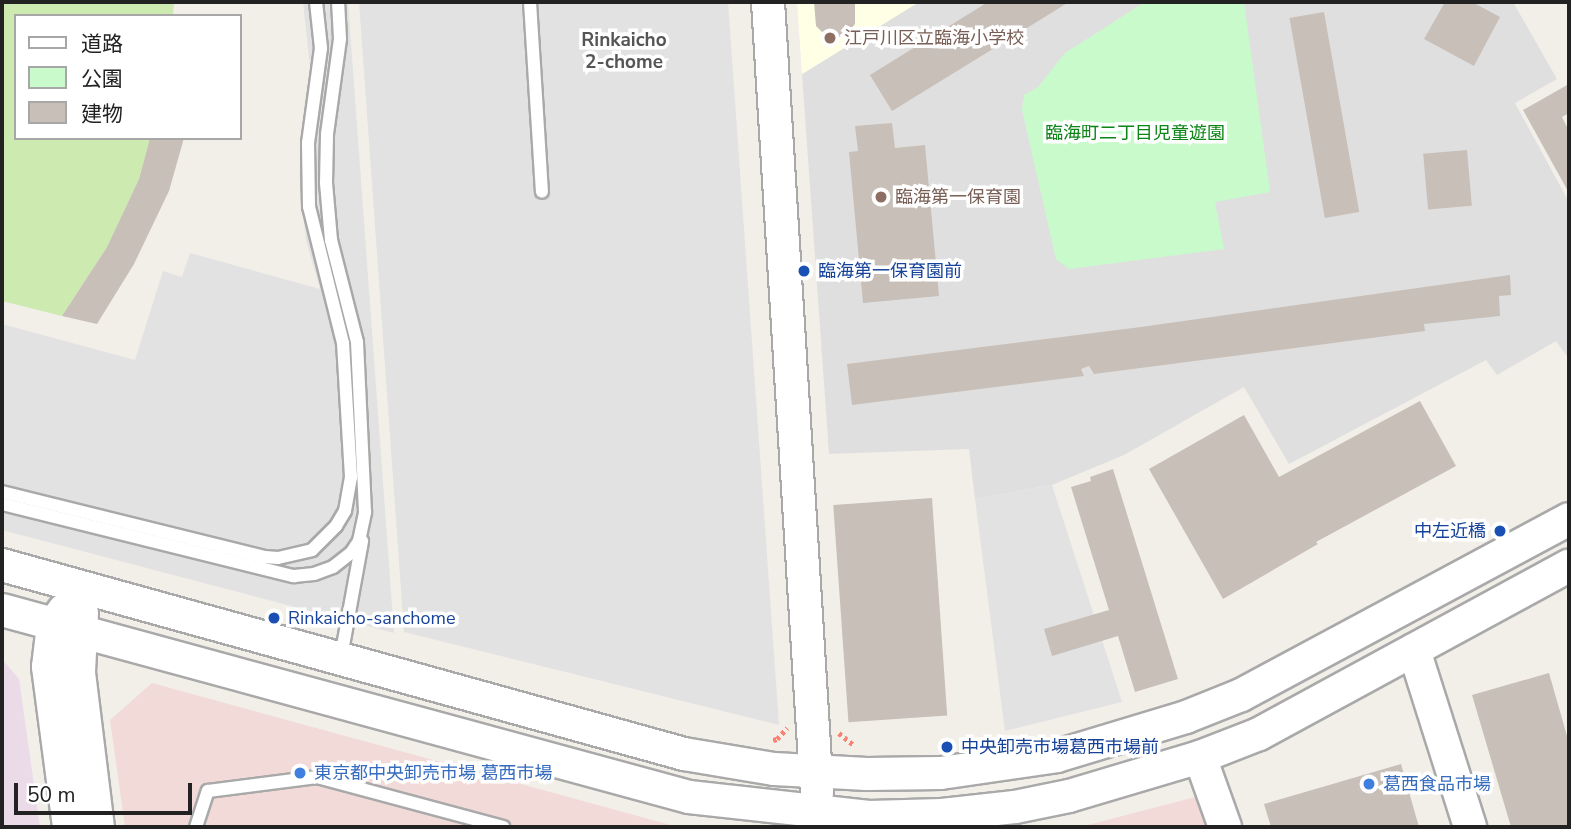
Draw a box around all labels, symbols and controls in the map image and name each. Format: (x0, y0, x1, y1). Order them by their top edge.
legend (14, 14, 242, 140)
place label: 江戸川区立臨海小学校 (844, 27, 1024, 49)
text: 道路 (81, 30, 123, 58)
district label: Rinkaicho 2-chome (581, 30, 667, 74)
marker: 江戸川区立臨海小学校 (822, 30, 838, 46)
text: 公園 (81, 65, 123, 93)
text: 建物 (81, 100, 123, 128)
park label: 臨海町二丁目児童遊園 (1045, 122, 1225, 144)
place label: 臨海第一保育園 (895, 186, 1021, 208)
marker: 臨海第一保育園 (873, 189, 889, 205)
place label: 臨海第一保育園前 (818, 260, 962, 282)
marker: 臨海第一保育園前 (796, 263, 812, 279)
place label: 中左近橋 (1414, 520, 1486, 542)
marker: 中左近橋 (1492, 523, 1508, 539)
place label: Rinkaicho-sanchome (288, 607, 456, 629)
marker: Rinkaicho-sanchome (266, 610, 282, 626)
place label: 中央卸売市場葛西市場前 (961, 736, 1159, 758)
marker: 中央卸売市場葛西市場前 (939, 739, 955, 755)
place label: 東京都中央卸売市場 葛西市場 (314, 762, 553, 784)
marker: 東京都中央卸売市場 葛西市場 (292, 765, 308, 781)
scale bar (18, 770, 196, 814)
place label: 葛西食品市場 (1383, 773, 1491, 795)
marker: 葛西食品市場 (1361, 776, 1377, 792)
text: 50 m (27, 781, 76, 809)

